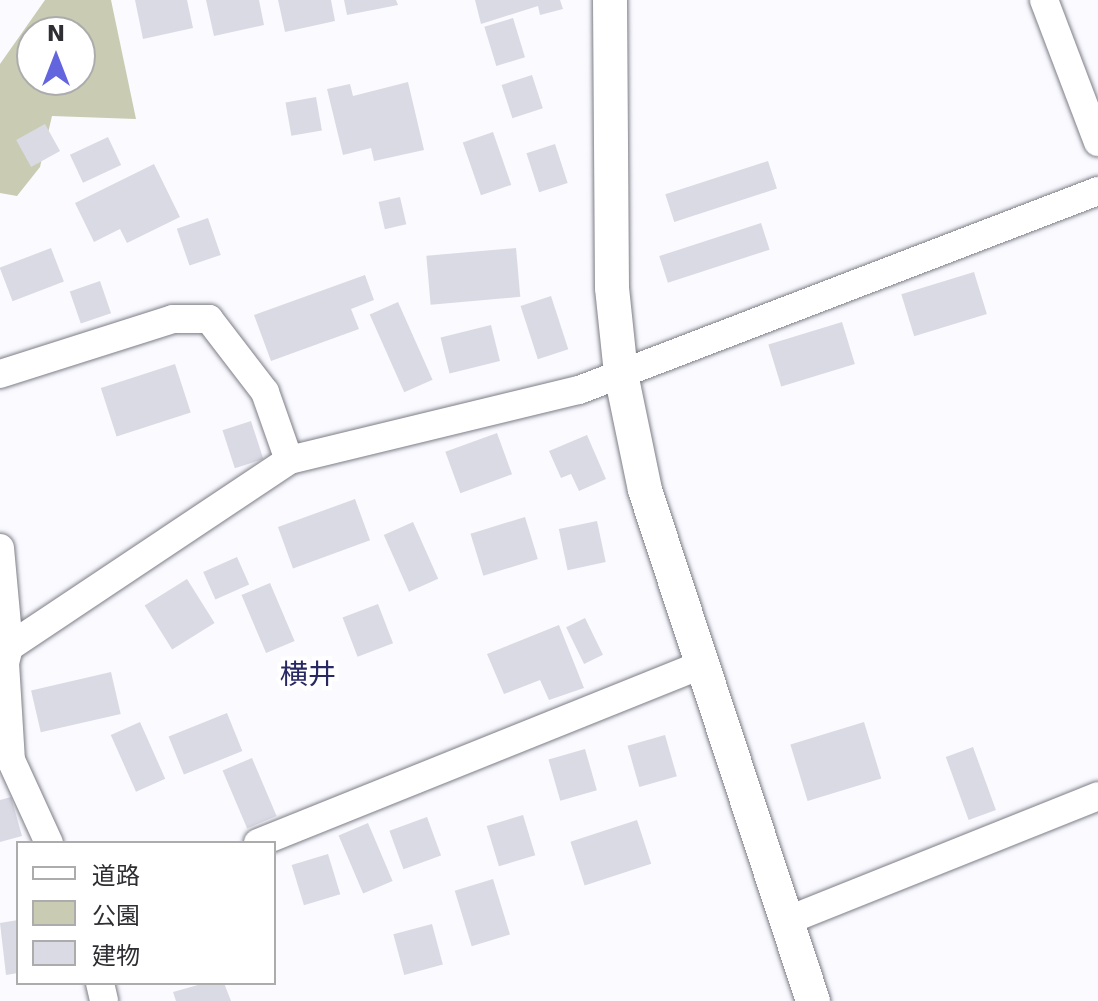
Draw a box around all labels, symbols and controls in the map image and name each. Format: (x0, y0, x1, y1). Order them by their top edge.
north arrow (16, 16, 96, 96)
text: N (47, 21, 65, 46)
district label: 横井 (280, 658, 336, 692)
legend (16, 841, 276, 985)
text: 道路 (92, 862, 140, 890)
text: 公園 (92, 902, 140, 930)
text: 建物 (92, 942, 140, 970)

